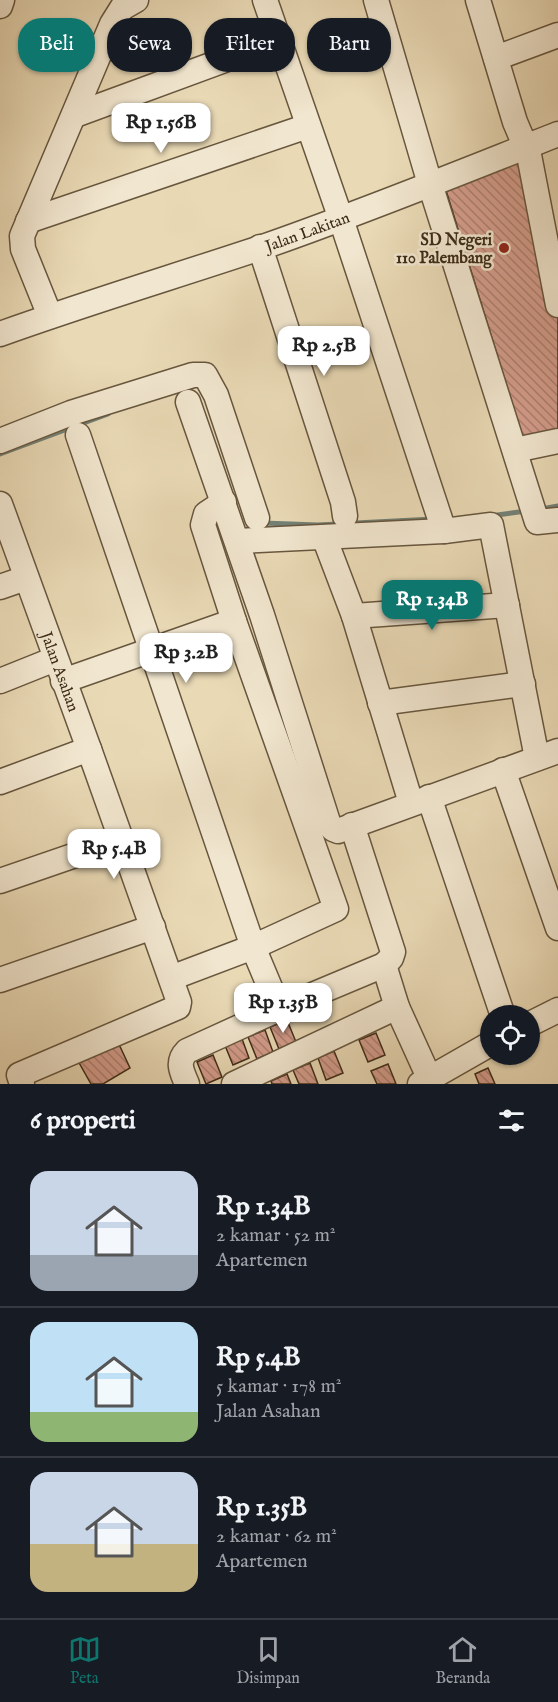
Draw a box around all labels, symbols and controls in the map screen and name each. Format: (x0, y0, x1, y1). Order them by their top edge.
chip: Beli (18, 18, 95, 72)
chip: Sewa (107, 18, 192, 72)
chip: Filter (204, 18, 295, 72)
chip: Baru (307, 18, 391, 72)
pin: Rp 1.56B (99, 103, 223, 154)
text: Rp 1.56B (126, 110, 196, 135)
street label: Jalan Lakitan (261, 208, 353, 258)
place label: SD Negeri 110 Palembang (396, 231, 493, 269)
marker: SD Negeri 110 Palembang (497, 241, 511, 255)
pin: Rp 2.5B (269, 326, 379, 377)
text: Rp 2.5B (292, 333, 356, 358)
pin: Rp 1.34B (370, 580, 494, 631)
text: Rp 1.34B (396, 587, 468, 612)
street label: Jalan Asahan (35, 627, 83, 715)
pin: Rp 3.2B (131, 633, 241, 684)
text: Rp 3.2B (154, 640, 218, 665)
pin: Rp 5.4B (59, 829, 169, 880)
text: Rp 5.4B (81, 836, 147, 861)
pin: Rp 1.35B (221, 983, 345, 1034)
text: Rp 1.35B (248, 990, 318, 1015)
map controls (480, 1005, 540, 1065)
button: locate (480, 1005, 540, 1065)
text: 6 properti (30, 1104, 136, 1137)
icon: filters (495, 1104, 528, 1137)
text: Rp 1.34B (216, 1190, 310, 1223)
icon: home (78, 1195, 150, 1267)
text: 2 kamar · 52 m² (216, 1223, 336, 1248)
text: Apartemen (216, 1248, 308, 1273)
text: Rp 5.4B (216, 1341, 301, 1374)
icon: home (78, 1346, 150, 1418)
text: 5 kamar · 178 m² (216, 1374, 342, 1399)
text: Jalan Asahan (216, 1399, 321, 1424)
text: Rp 1.35B (216, 1491, 307, 1524)
icon: home (78, 1496, 150, 1568)
text: 2 kamar · 62 m² (216, 1524, 337, 1549)
text: Apartemen (216, 1549, 308, 1574)
tab: Peta (68, 1633, 101, 1689)
tab: Disimpan (236, 1633, 300, 1689)
tab: Beranda (435, 1633, 490, 1689)

